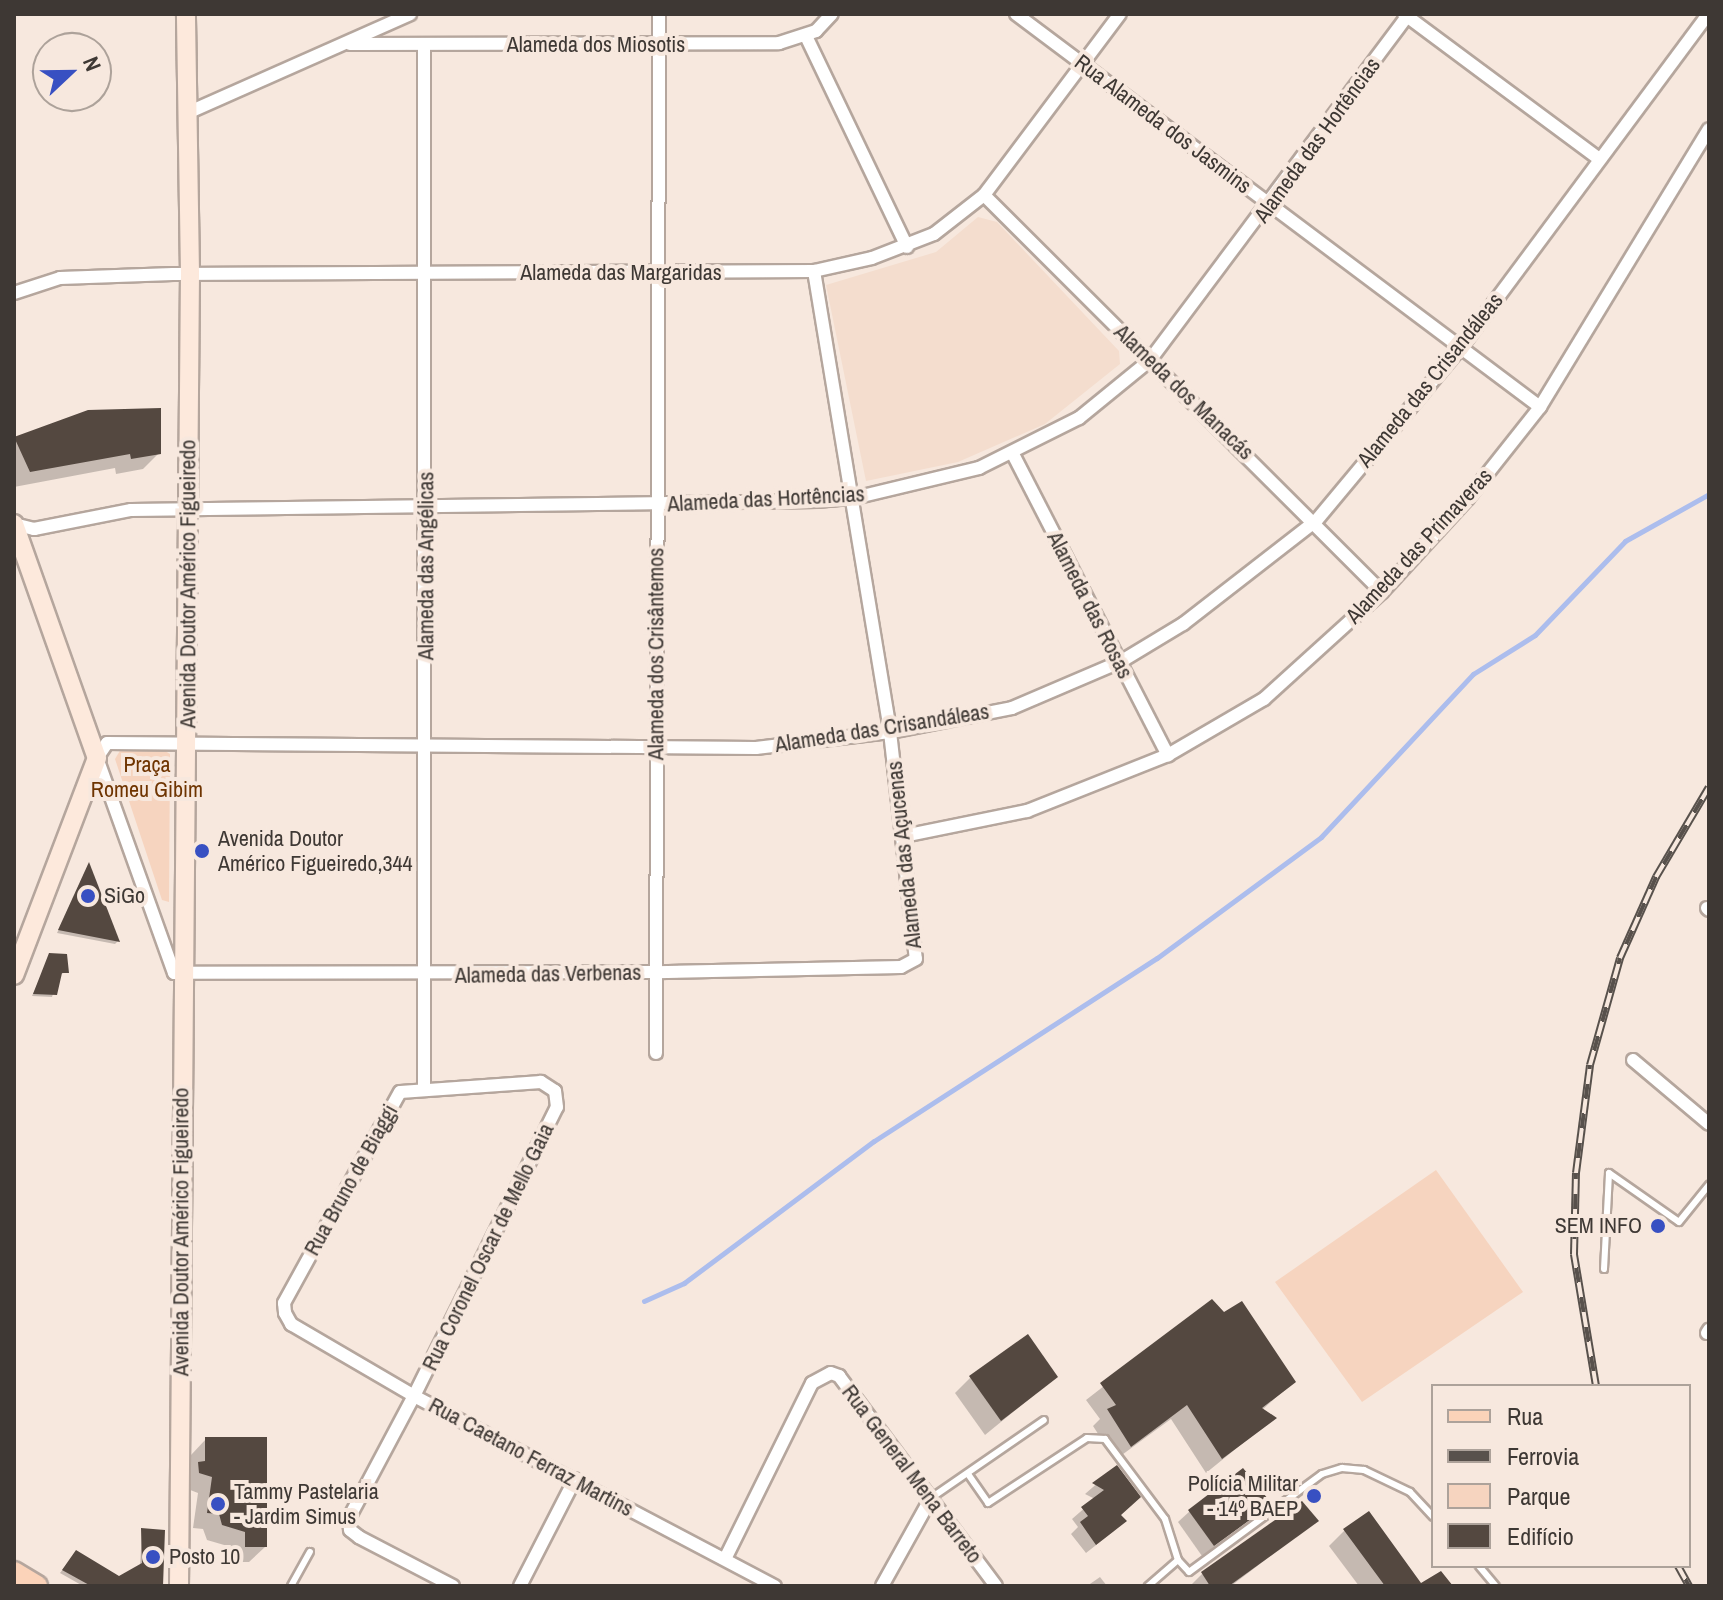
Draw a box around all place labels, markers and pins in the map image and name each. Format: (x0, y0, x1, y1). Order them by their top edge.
place label: Avenida Doutor Américo Figueiredo,344 (218, 825, 413, 876)
marker: Avenida Doutor Américo Figueiredo,344 (193, 842, 211, 860)
place label: SiGo (104, 883, 145, 909)
marker: SiGo (79, 887, 97, 905)
place label: SEM INFO (1555, 1213, 1642, 1239)
marker: SEM INFO (1649, 1217, 1667, 1235)
place label: Polícia Militar - 14º BAEP (1188, 1470, 1298, 1522)
place label: Tammy Pastelaria - Jardim Simus (234, 1478, 379, 1530)
marker: Polícia Militar - 14º BAEP (1305, 1487, 1323, 1505)
marker: Tammy Pastelaria - Jardim Simus (209, 1495, 227, 1513)
place label: Posto 10 (169, 1544, 240, 1570)
marker: Posto 10 (144, 1548, 162, 1566)

